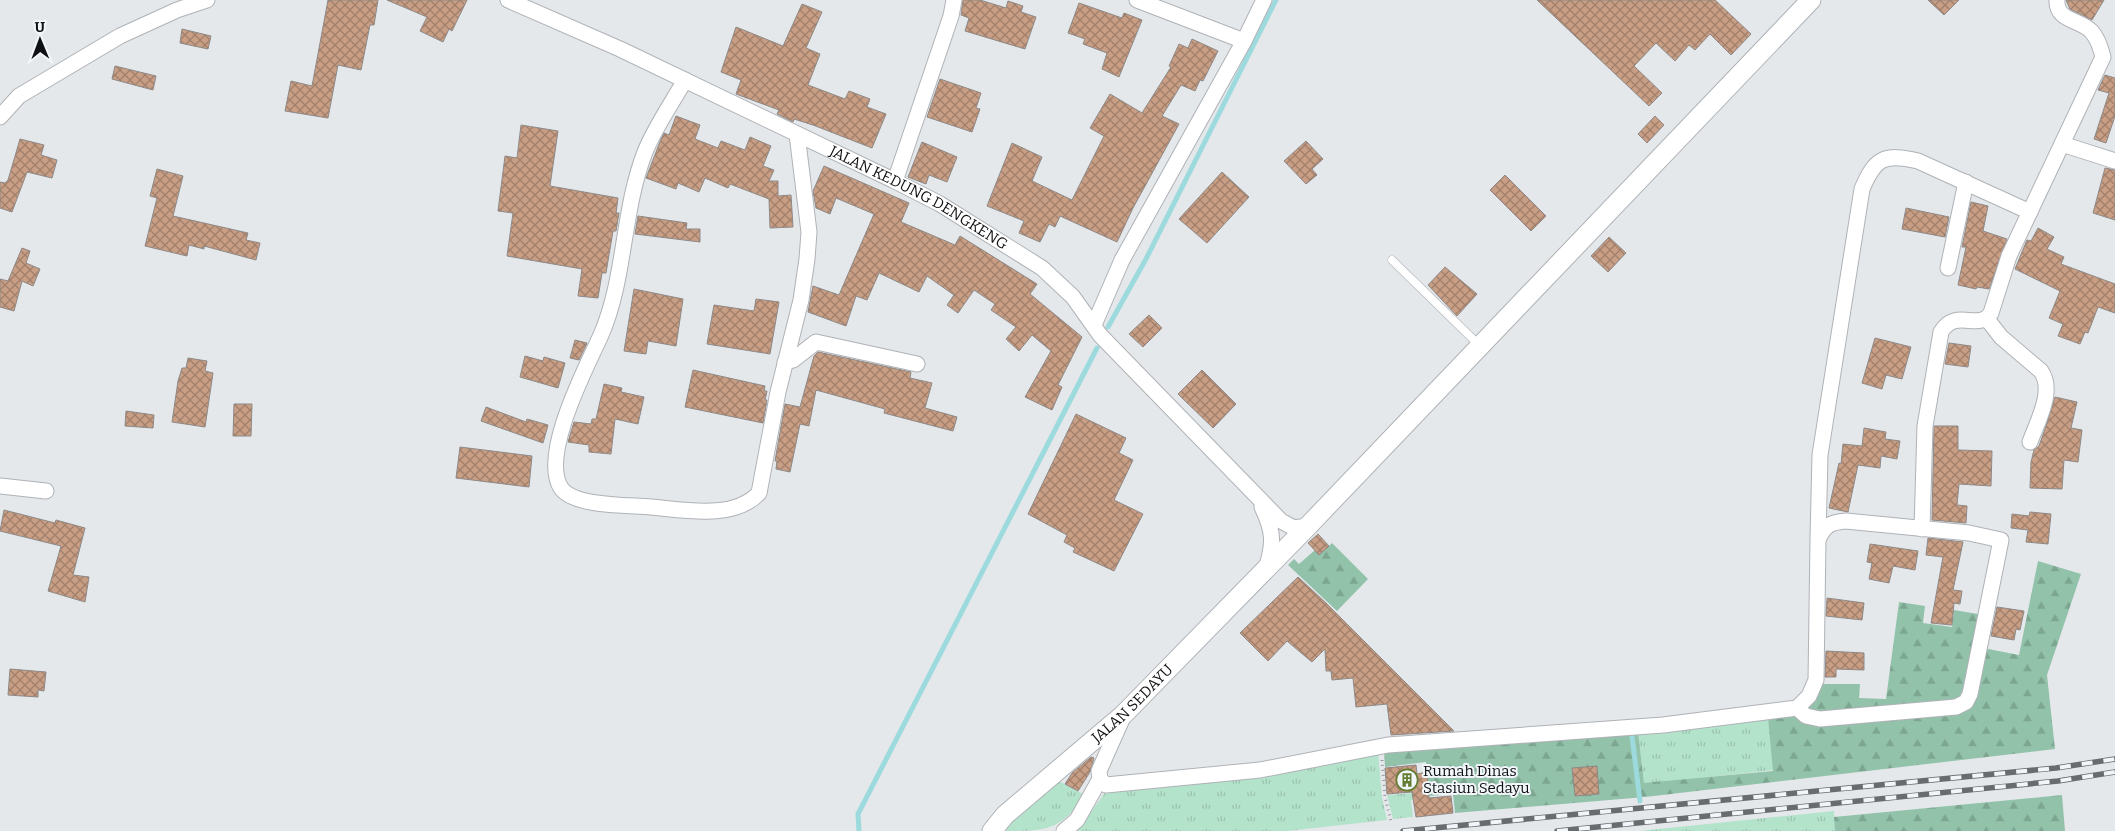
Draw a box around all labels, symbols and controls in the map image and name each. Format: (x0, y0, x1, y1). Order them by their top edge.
north arrow (15, 15, 65, 65)
text: U (34, 19, 46, 36)
street label: JALAN KEDUNG DENGKENG (826, 142, 1011, 253)
street label: JALAN SEDAYU (1087, 660, 1177, 747)
place label: Rumah Dinas Stasiun Sedayu (1423, 762, 1529, 797)
building icon: Rumah Dinas Stasiun Sedayu (1395, 768, 1419, 792)

